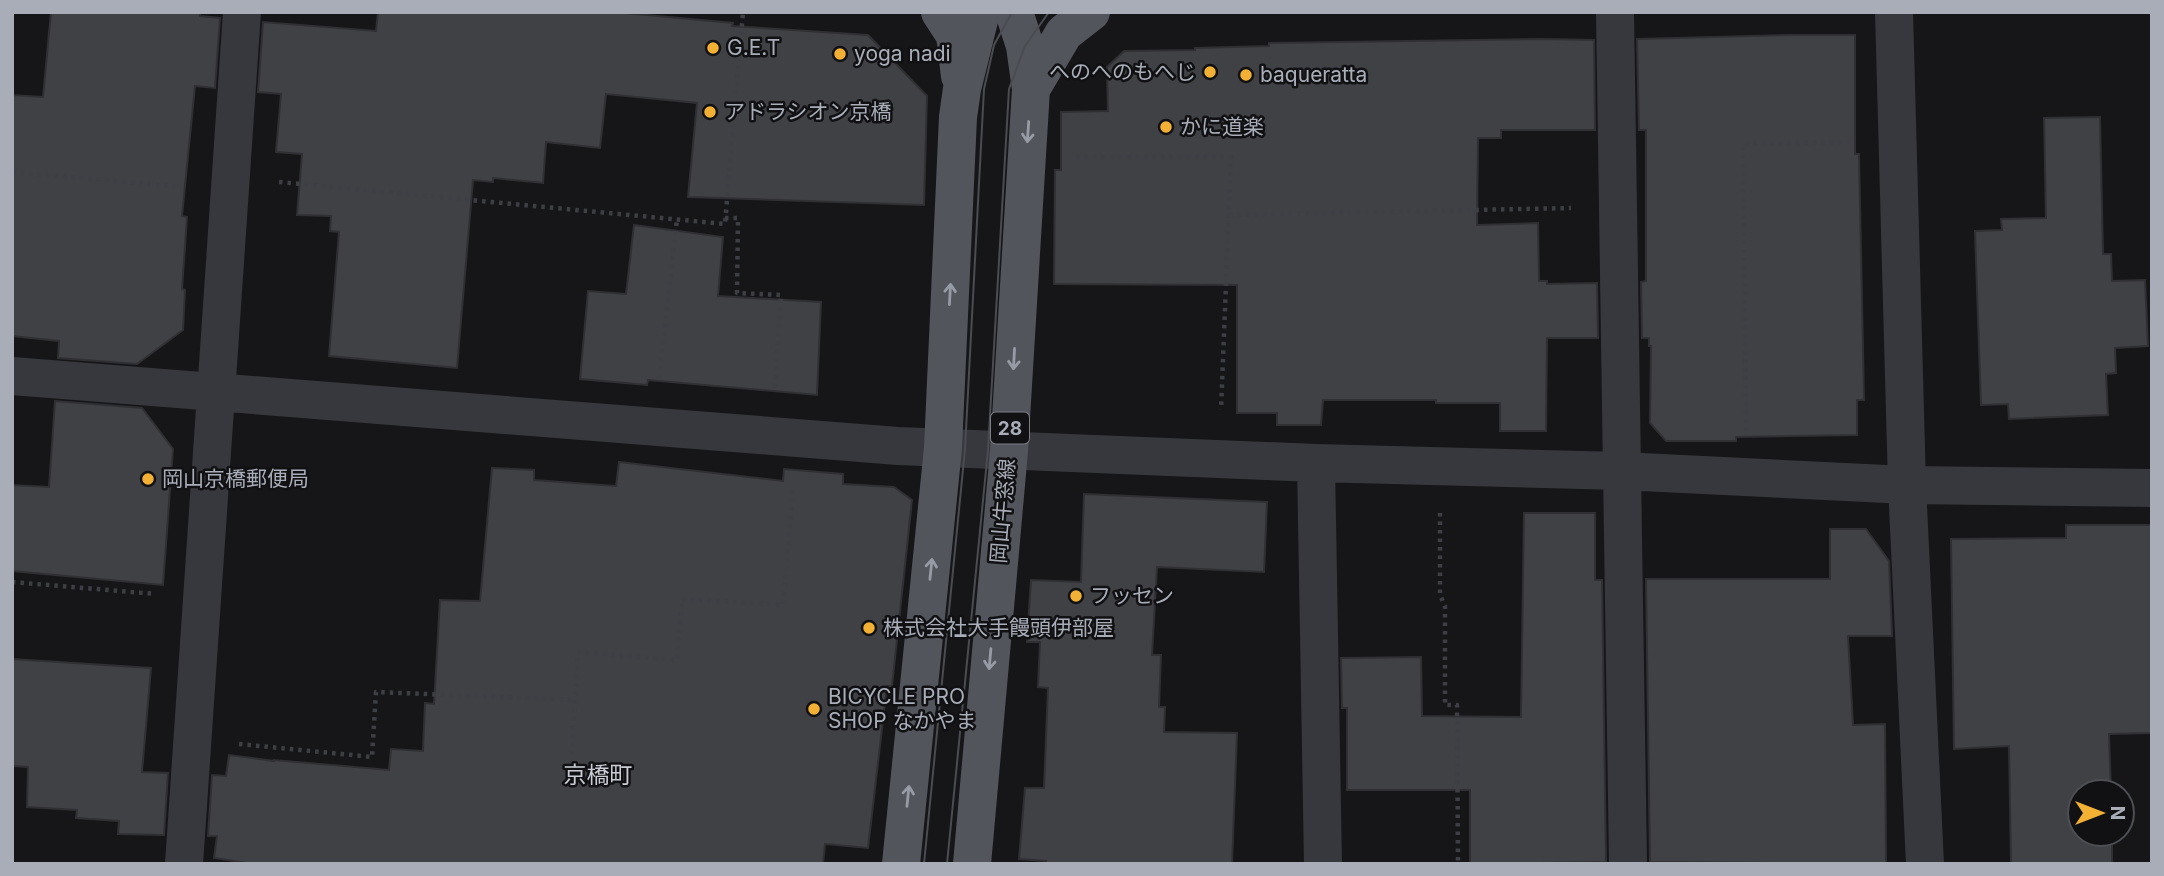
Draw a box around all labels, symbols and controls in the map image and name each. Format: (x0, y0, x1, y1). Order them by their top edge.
place label: G.E.T (727, 35, 780, 60)
marker: G.E.T (705, 40, 721, 56)
place label: yoga nadi (854, 41, 951, 66)
marker: yoga nadi (832, 46, 848, 62)
place label: へのへのもへじ (1049, 59, 1196, 84)
place label: baqueratta (1260, 62, 1367, 87)
marker: へのへのもへじ (1202, 64, 1218, 80)
marker: baqueratta (1238, 67, 1254, 83)
place label: アドラシオン京橋 (724, 99, 892, 124)
marker: アドラシオン京橋 (702, 104, 718, 120)
place label: かに道楽 (1180, 114, 1264, 139)
marker: かに道楽 (1158, 119, 1174, 135)
one-way arrow (1021, 120, 1034, 143)
one-way arrow (944, 283, 957, 305)
one-way arrow (1008, 347, 1021, 370)
road number: 28 (991, 412, 1029, 444)
street label: 岡山牛窓線 (985, 458, 1020, 564)
place label: 岡山京橋郵便局 (162, 466, 309, 491)
marker: 岡山京橋郵便局 (140, 471, 156, 487)
one-way arrow (925, 559, 938, 581)
place label: フッセン (1090, 583, 1174, 608)
marker: フッセン (1068, 588, 1084, 604)
place label: 株式会社大手饅頭伊部屋 (883, 615, 1114, 640)
marker: 株式会社大手饅頭伊部屋 (861, 620, 877, 636)
one-way arrow (983, 647, 996, 670)
place label: BICYCLE PRO SHOP なかやま (828, 684, 976, 733)
marker: BICYCLE PRO SHOP なかやま (806, 701, 822, 717)
district label: 京橋町 (564, 761, 633, 789)
north arrow (2066, 778, 2136, 848)
one-way arrow (902, 785, 915, 808)
text: N (2106, 806, 2129, 820)

